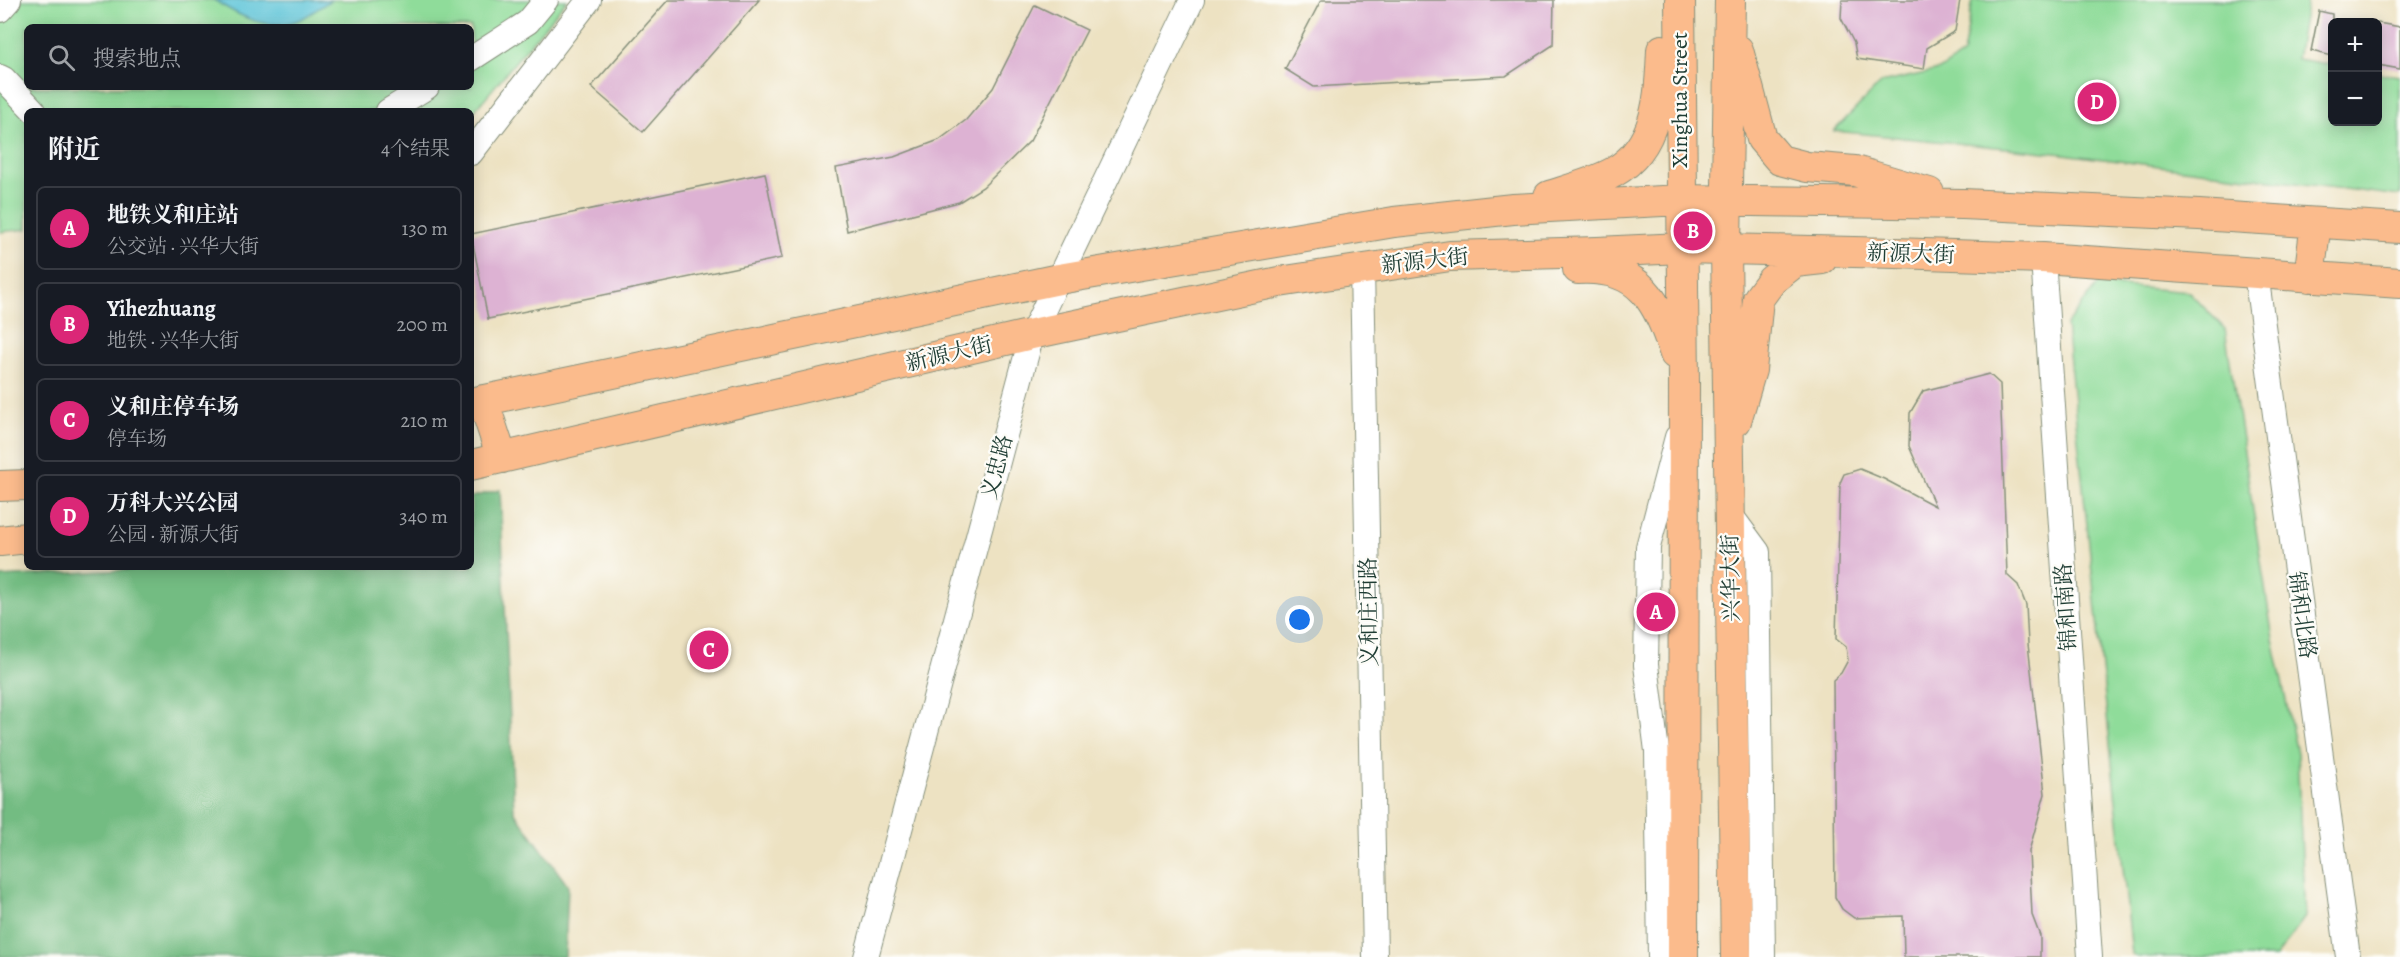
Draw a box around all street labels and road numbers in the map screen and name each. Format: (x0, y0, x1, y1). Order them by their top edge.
street label: Xinghua Street (1665, 32, 1695, 168)
street label: 新源大街 (1866, 237, 1956, 271)
street label: 新源大街 (1380, 241, 1470, 281)
street label: 新源大街 (903, 329, 995, 379)
street label: 义忠路 (974, 431, 1020, 503)
street label: 兴华大街 (1715, 534, 1747, 622)
street label: 义和庄西路 (1353, 557, 1385, 667)
street label: 锦和南路 (2048, 562, 2084, 652)
street label: 锦和北路 (2281, 569, 2323, 661)

